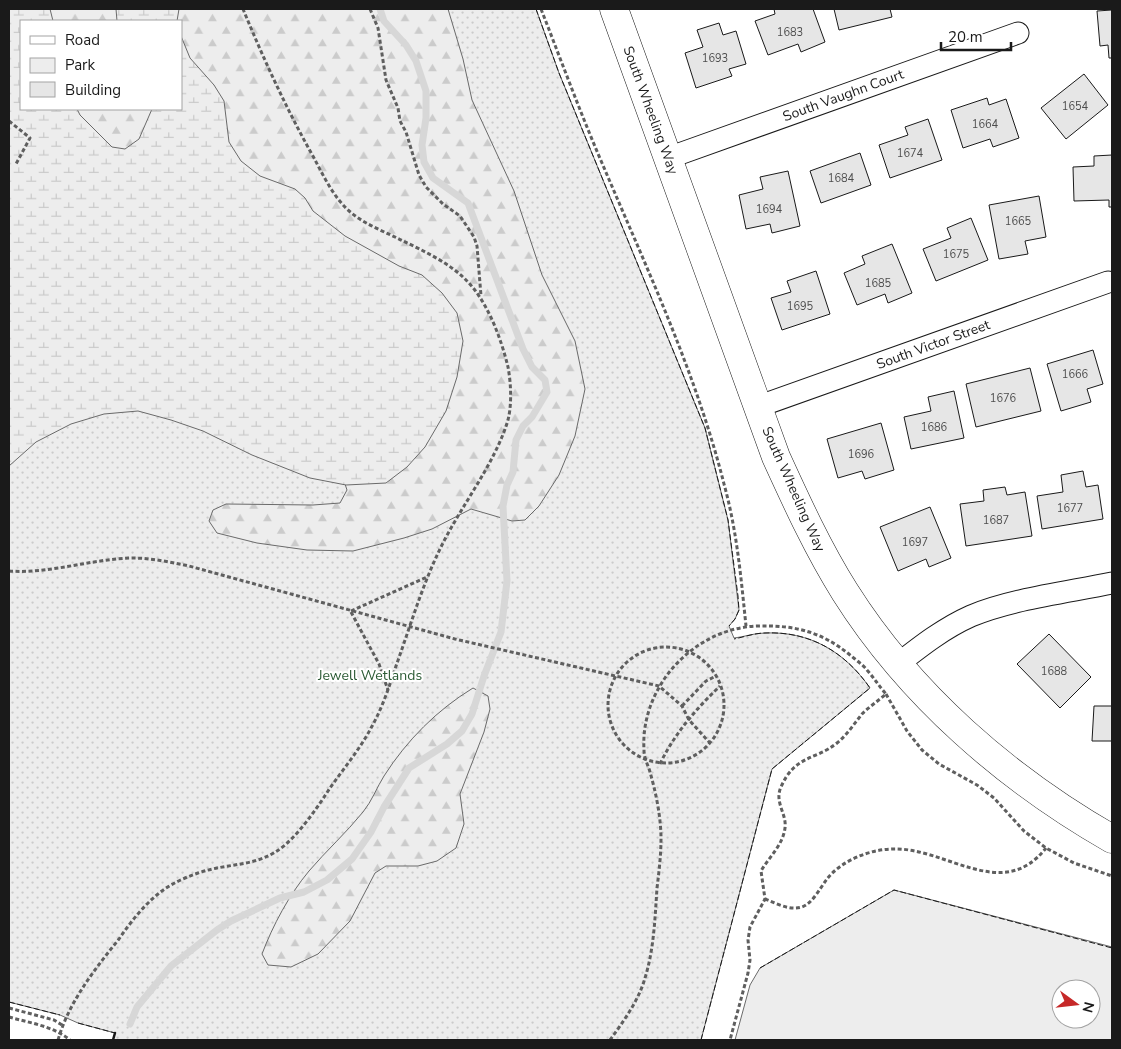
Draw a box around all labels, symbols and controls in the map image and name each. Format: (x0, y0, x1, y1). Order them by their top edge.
legend (20, 20, 182, 110)
scale bar (941, 20, 1011, 52)
house number: 1683 (777, 25, 803, 40)
text: 20 m (948, 27, 983, 47)
text: Road (65, 30, 100, 50)
street label: South Wheeling Way (618, 43, 683, 178)
house number: 1693 (702, 51, 728, 66)
text: Park (65, 55, 95, 75)
street label: South Vaughn Court (780, 65, 906, 126)
text: Building (65, 80, 121, 100)
house number: 1654 (1062, 99, 1089, 114)
house number: 1664 (972, 117, 999, 132)
house number: 1674 (897, 146, 924, 161)
house number: 1684 (828, 171, 855, 186)
house number: 1694 (756, 202, 783, 217)
house number: 1665 (1005, 214, 1032, 229)
house number: 1675 (943, 247, 970, 262)
house number: 1685 (865, 276, 892, 291)
house number: 1695 (787, 299, 814, 314)
street label: South Victor Street (874, 315, 993, 374)
house number: 1666 (1062, 367, 1089, 382)
house number: 1676 (990, 391, 1017, 406)
house number: 1686 (921, 420, 948, 435)
street label: South Wheeling Way (757, 424, 830, 556)
house number: 1696 (848, 447, 875, 462)
house number: 1677 (1057, 501, 1083, 516)
house number: 1687 (983, 513, 1009, 528)
house number: 1697 (902, 535, 928, 550)
house number: 1688 (1041, 664, 1068, 679)
park label: Jewell Wetlands (317, 666, 422, 685)
north arrow (1051, 979, 1101, 1029)
text: N (1078, 1000, 1099, 1015)

